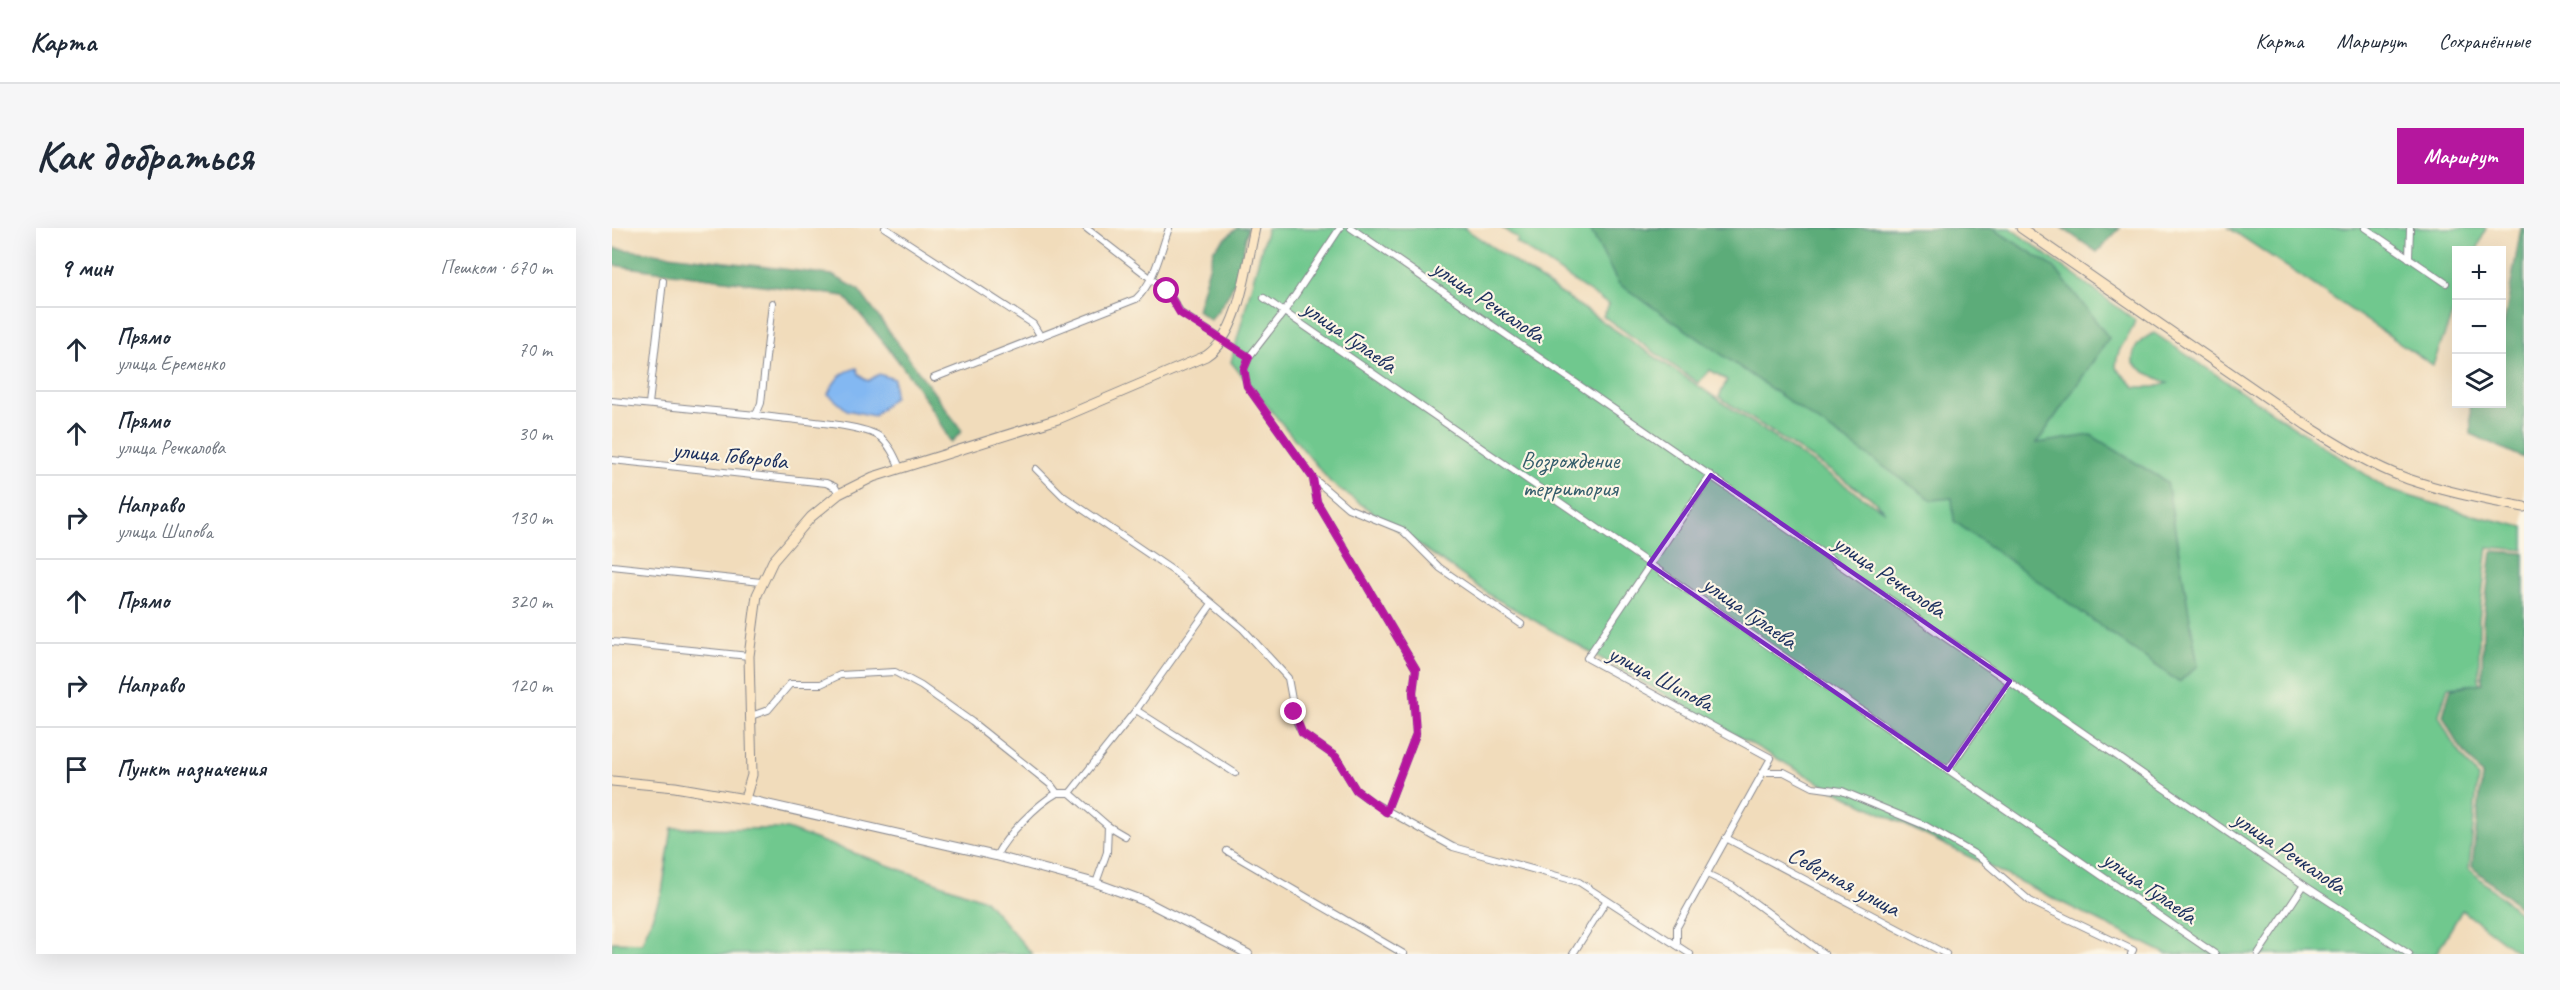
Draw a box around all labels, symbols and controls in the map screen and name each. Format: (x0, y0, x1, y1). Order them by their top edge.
text: Карта (30, 24, 97, 59)
text: Карта (2255, 28, 2304, 54)
text: Маршрут (2337, 28, 2406, 54)
text: Сохранённые (2439, 28, 2530, 54)
button: Маршрут (2397, 128, 2524, 184)
text: Как добраться (36, 130, 253, 183)
map controls (2452, 246, 2506, 408)
button: + (2452, 246, 2506, 300)
text: 9 мин (60, 251, 113, 284)
street label: улица Речкалова (1425, 251, 1552, 351)
text: Пешком · 670 m (440, 255, 552, 280)
route start (1153, 277, 1179, 303)
street label: улица Гулаева (1295, 291, 1404, 380)
button: − (2452, 300, 2506, 354)
text: Прямо (117, 323, 169, 351)
icon: ahead (60, 333, 93, 366)
text: 70 m (518, 337, 552, 362)
text: улица Еременко (117, 351, 225, 376)
button: layers (2452, 354, 2506, 408)
text: Прямо (117, 407, 169, 435)
icon: ahead (60, 417, 93, 450)
text: 30 m (518, 421, 552, 446)
street label: улица Говорова (669, 434, 791, 476)
text: улица Речкалова (117, 435, 225, 460)
park label: Возрождение территория (1521, 445, 1621, 503)
text: Направо (117, 491, 184, 519)
icon: right (60, 501, 93, 534)
text: 130 m (509, 505, 552, 530)
text: улица Шипова (117, 519, 213, 544)
street label: улица Речкалова (1826, 526, 1953, 626)
street label: улица Гулаева (1695, 567, 1804, 656)
icon: ahead (60, 585, 93, 618)
text: Прямо (117, 587, 169, 615)
text: 320 m (509, 589, 552, 614)
street label: улица Шипова (1602, 637, 1721, 719)
icon: right (60, 669, 93, 702)
text: Направо (117, 671, 184, 699)
text: 120 m (509, 673, 552, 698)
route end (1280, 698, 1306, 724)
icon: arrive (60, 753, 93, 786)
text: Пункт назначения (117, 755, 266, 783)
street label: улица Речкалова (2226, 802, 2353, 902)
street label: Северная улица (1783, 839, 1907, 924)
street label: улица Гулаева (2095, 842, 2204, 931)

